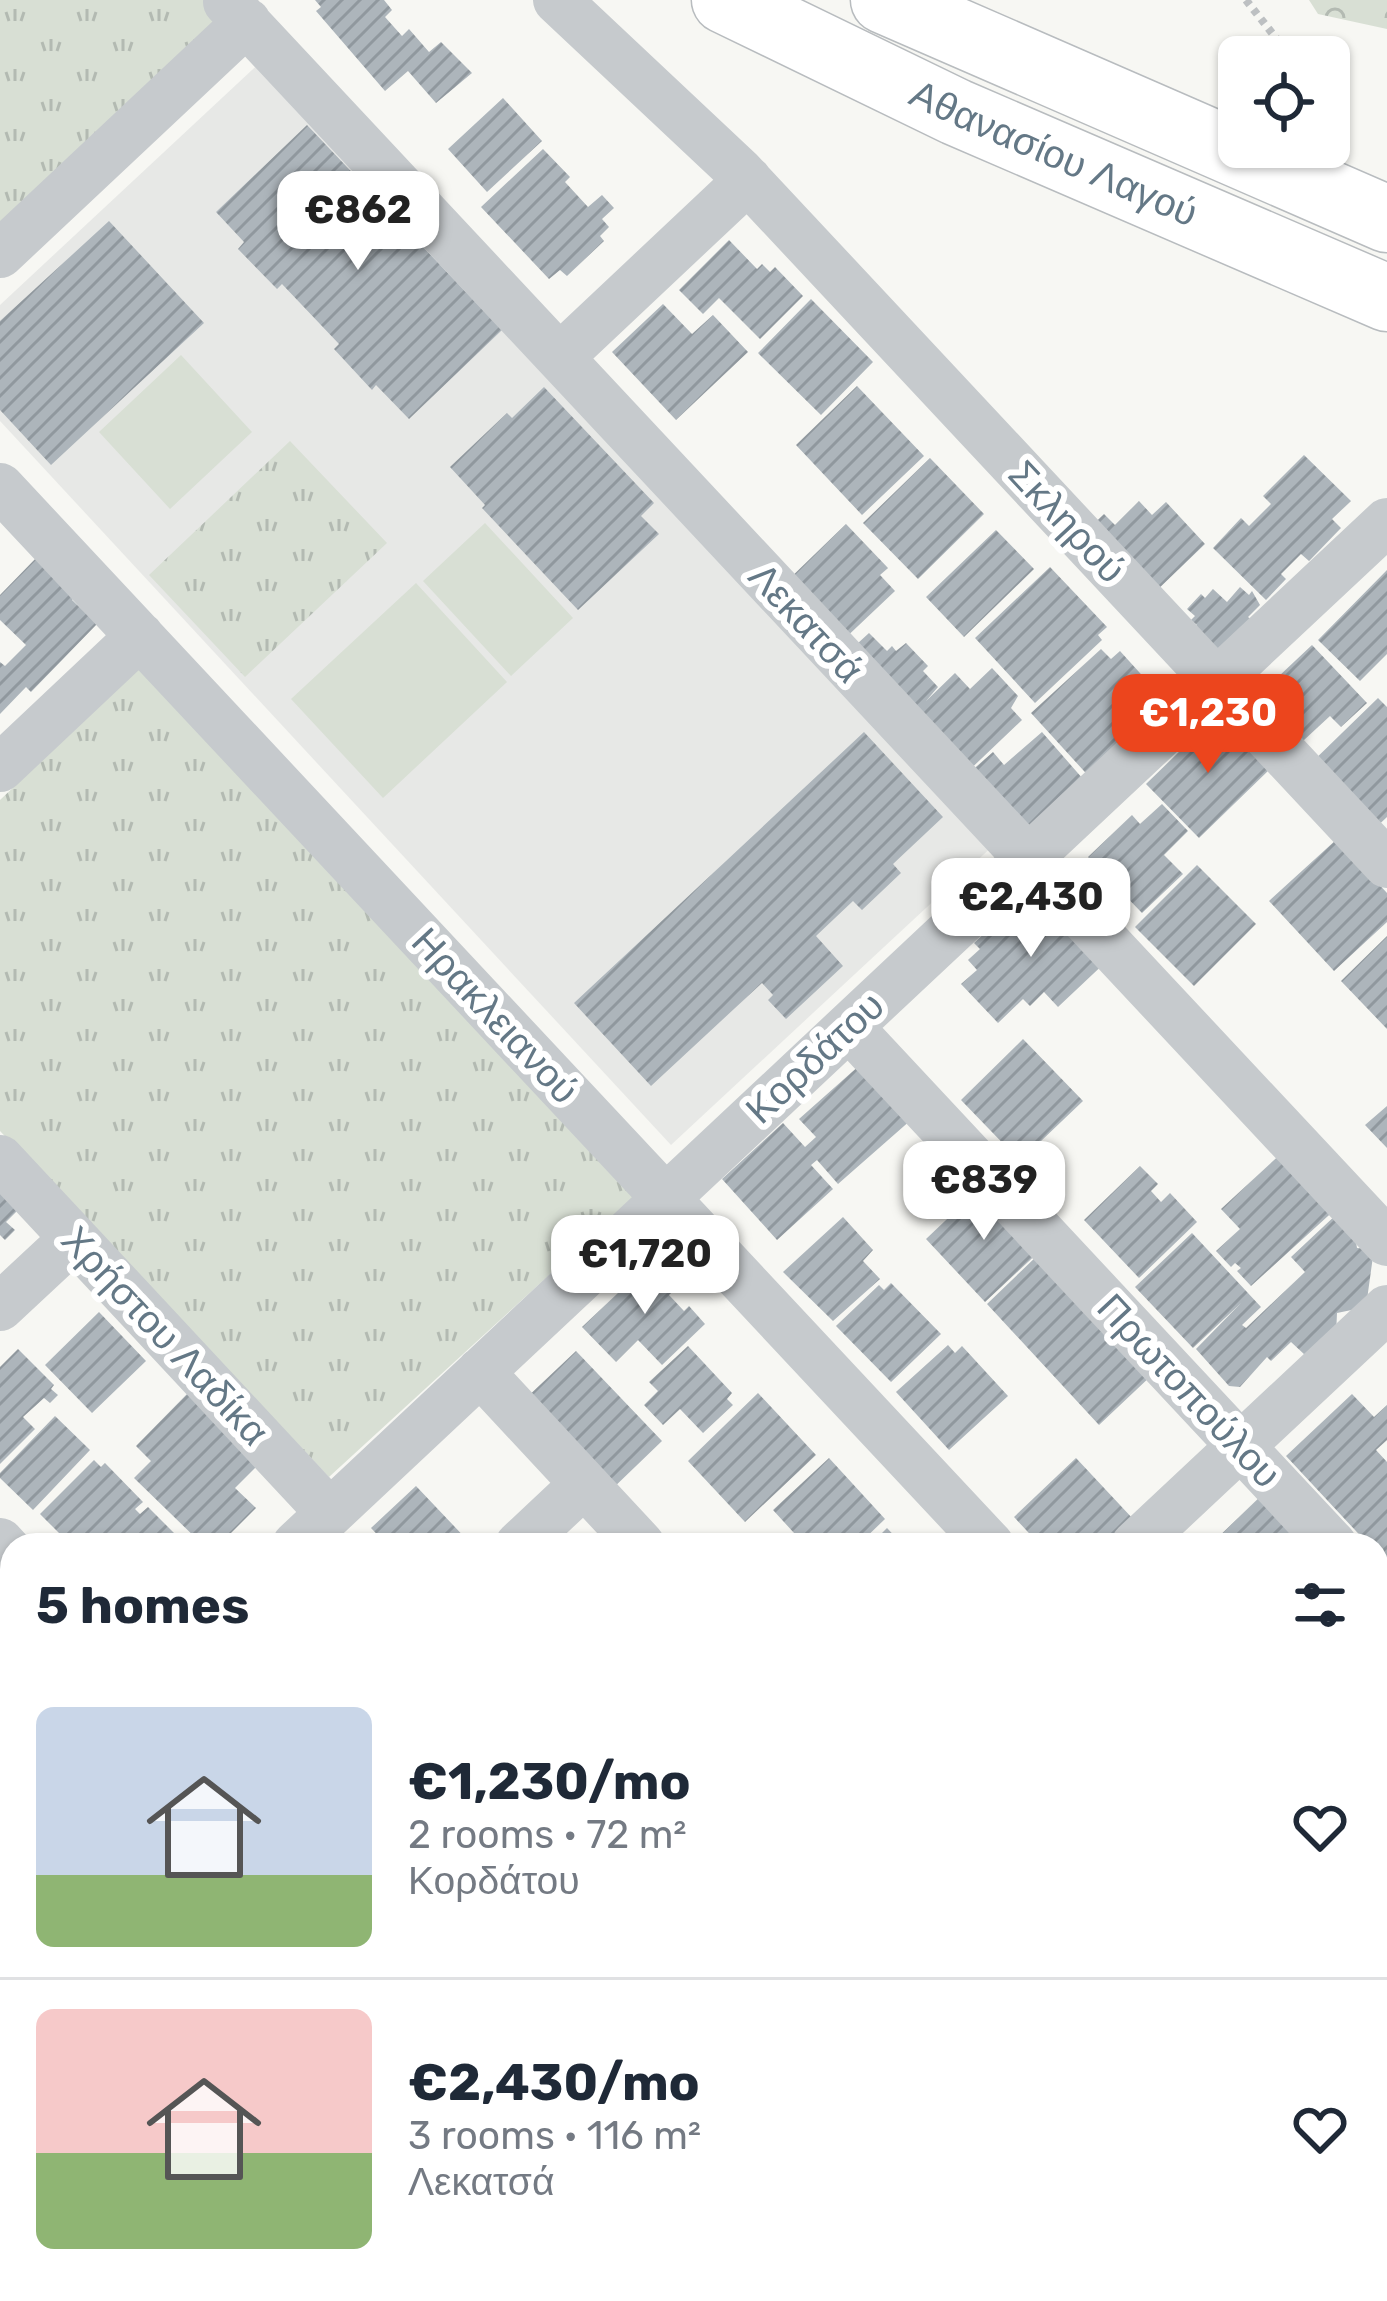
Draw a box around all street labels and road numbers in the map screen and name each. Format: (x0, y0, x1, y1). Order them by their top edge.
street label: Αθανασίου Λαγού (903, 70, 1204, 236)
street label: Σκληρού (999, 451, 1135, 593)
street label: Λεκατσά (739, 554, 873, 692)
street label: Ηρακλειανού (402, 919, 588, 1113)
street label: Κορδάτου (737, 983, 893, 1133)
street label: Χρήστου Λαδίκα (52, 1217, 278, 1455)
street label: Πρωτοπούλου (1088, 1285, 1290, 1497)

